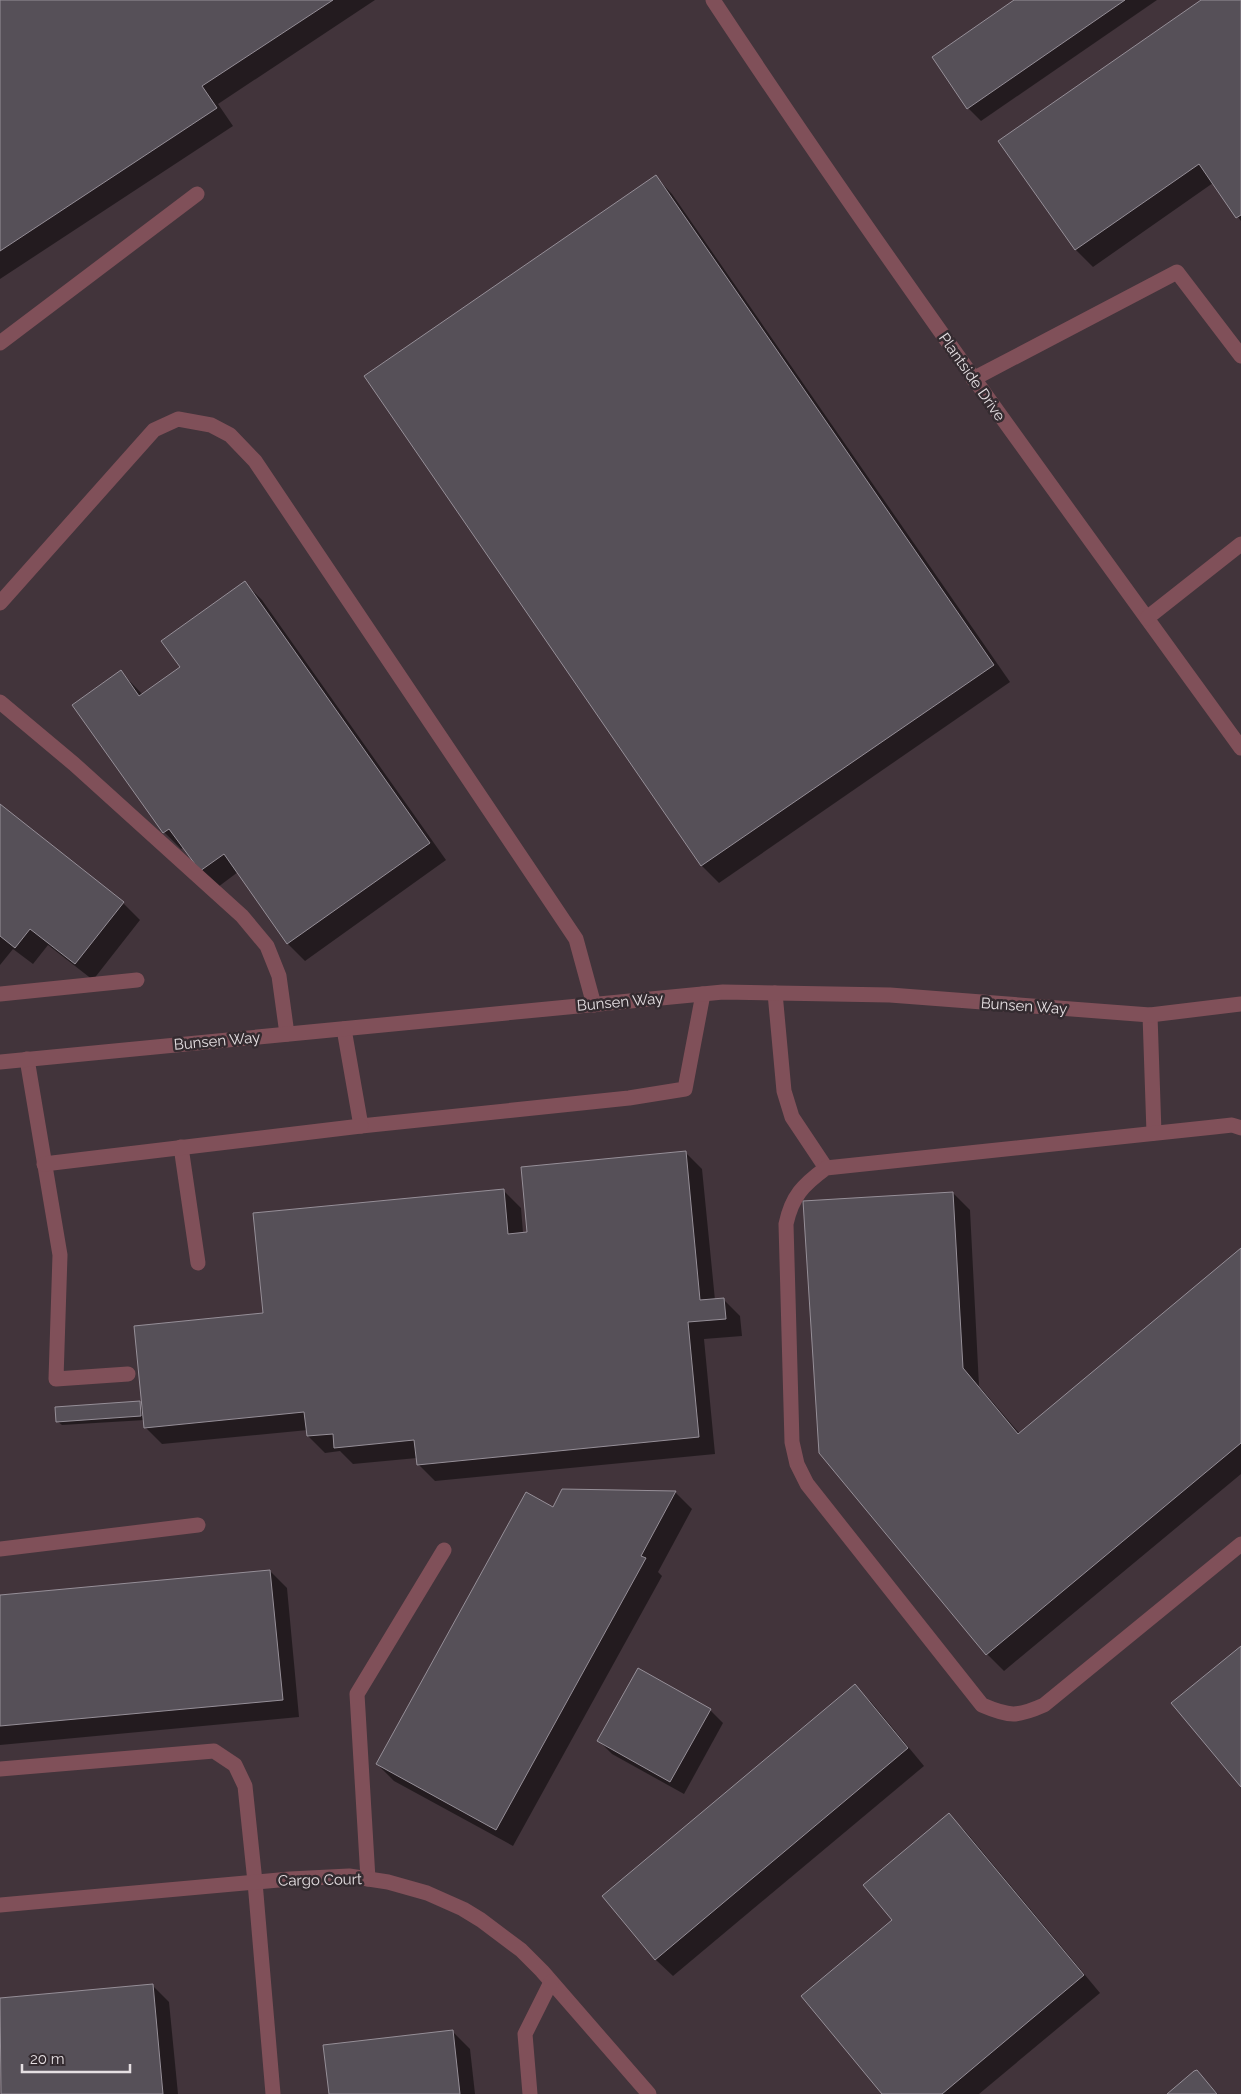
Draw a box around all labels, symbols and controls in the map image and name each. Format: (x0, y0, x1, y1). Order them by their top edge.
street label: Plantside Drive (935, 329, 1009, 425)
street label: Bunsen Way (576, 989, 664, 1015)
street label: Bunsen Way (980, 994, 1068, 1018)
street label: Bunsen Way (173, 1028, 261, 1054)
street label: Cargo Court (278, 1870, 362, 1890)
scale bar (22, 2042, 130, 2074)
text: 20 m (30, 2050, 65, 2068)

